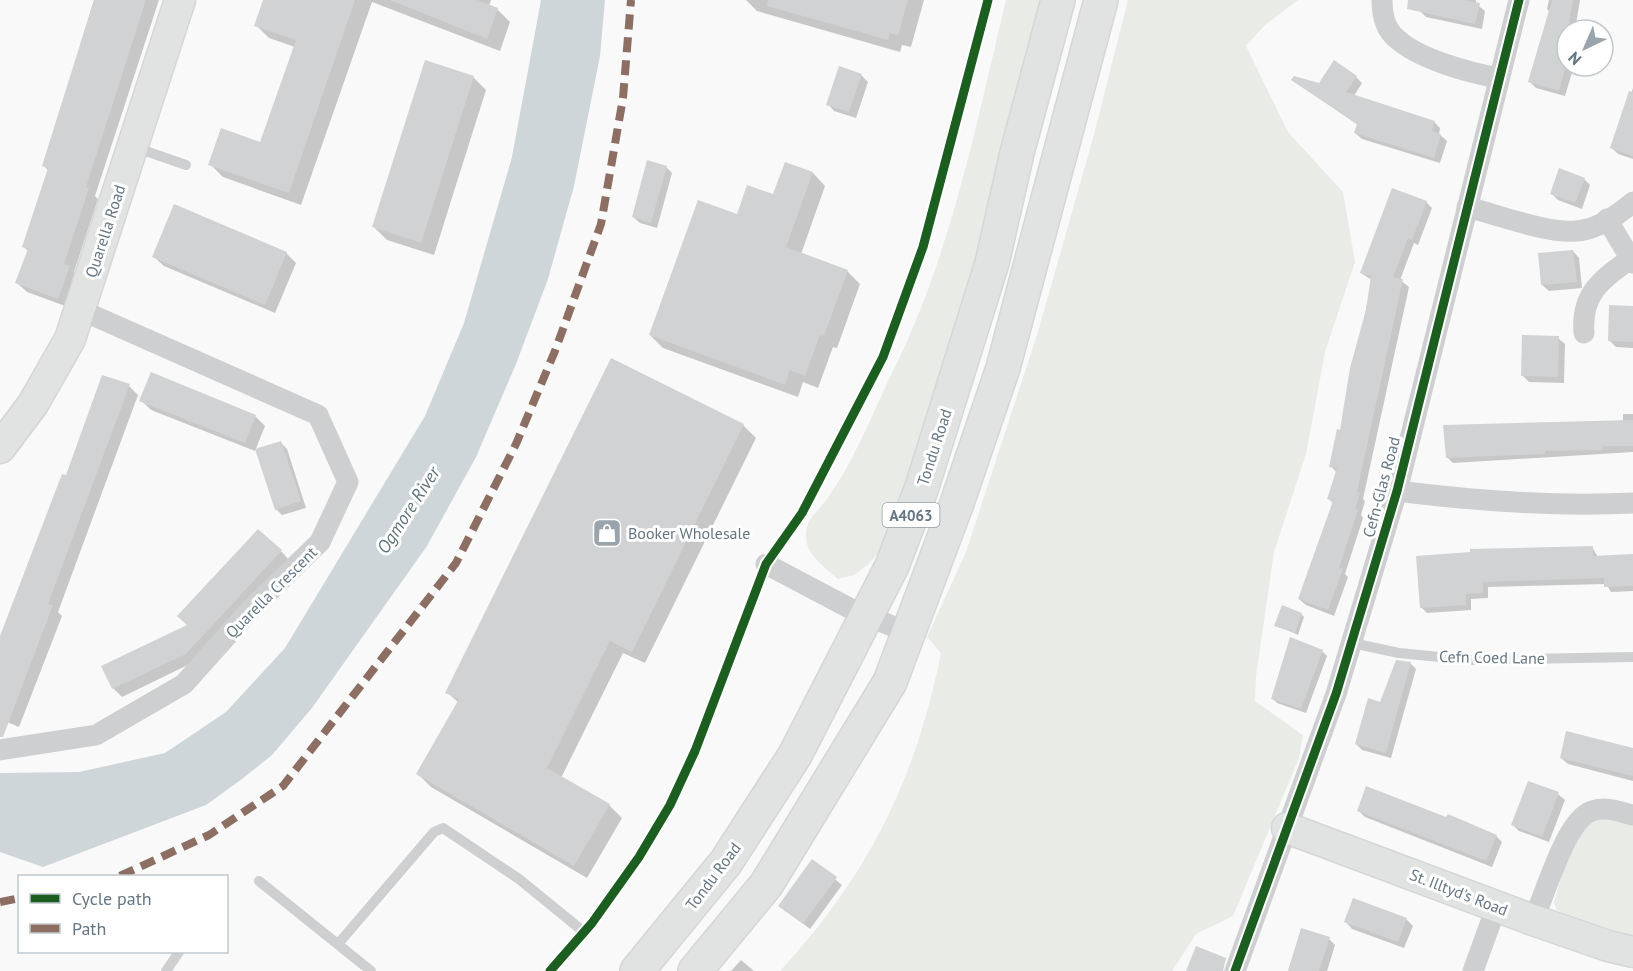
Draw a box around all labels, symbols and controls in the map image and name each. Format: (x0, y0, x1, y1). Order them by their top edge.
north arrow (1555, 18, 1615, 78)
text: N (1564, 48, 1585, 70)
street label: Quarella Road (81, 182, 129, 280)
street label: Tondu Road (912, 406, 956, 488)
street label: Cefn-Glas Road (1358, 434, 1404, 540)
water label: Ogmore River (371, 461, 445, 558)
road number: A4063 (882, 503, 940, 527)
shop icon: Booker Wholesale (591, 517, 623, 549)
place label: Booker Wholesale (628, 523, 750, 543)
street label: Quarella Crescent (221, 542, 321, 642)
street label: Cefn Coed Lane (1439, 646, 1545, 668)
street label: Tondu Road (681, 838, 745, 914)
street label: St. Illtyd's Road (1407, 864, 1511, 920)
legend (18, 875, 228, 953)
text: Cycle path (72, 887, 152, 910)
text: Path (72, 917, 106, 940)

